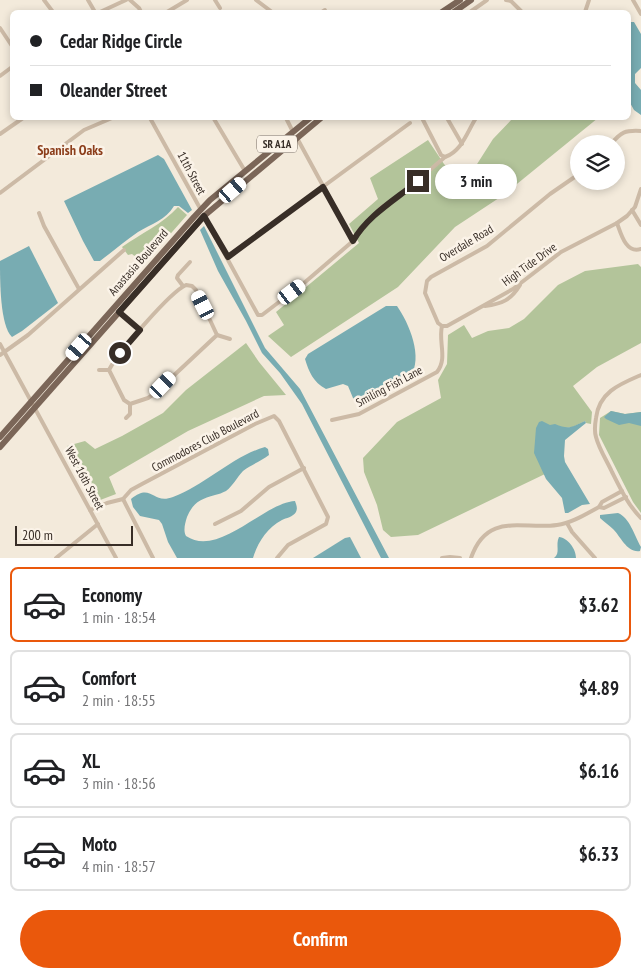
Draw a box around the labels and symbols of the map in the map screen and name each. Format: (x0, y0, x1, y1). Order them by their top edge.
road number: SR A1A (257, 136, 297, 152)
district label: Spanish Oaks (37, 141, 103, 159)
street label: 11th Street (174, 149, 210, 198)
callout: 3 min (436, 164, 518, 198)
route end (407, 170, 429, 192)
car (216, 174, 249, 206)
street label: Overdale Road (436, 221, 496, 265)
street label: Anastasia Boulevard (105, 226, 171, 298)
street label: High Tide Drive (499, 239, 559, 289)
car (275, 277, 308, 307)
car (189, 288, 216, 322)
car (63, 331, 94, 363)
route start (109, 342, 131, 364)
street label: Smiling Fish Lane (353, 362, 425, 410)
car (147, 369, 178, 401)
street label: Commodores Club Boulevard (149, 405, 261, 475)
street label: West 16th Street (62, 444, 108, 513)
scale bar (15, 523, 132, 546)

